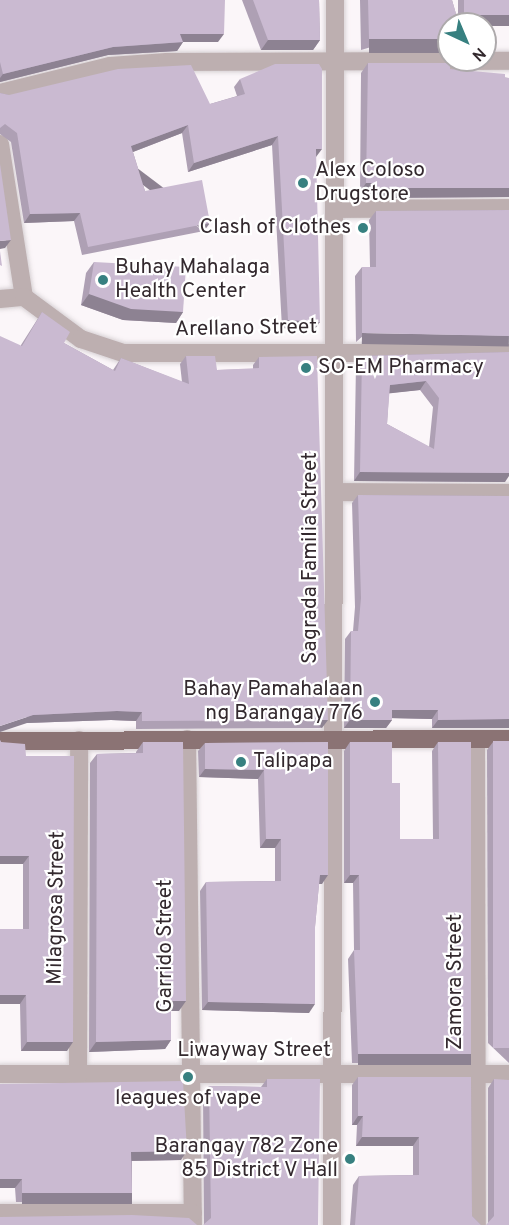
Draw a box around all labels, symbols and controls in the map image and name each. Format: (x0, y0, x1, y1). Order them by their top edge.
north arrow (437, 12, 497, 72)
text: N (467, 42, 489, 65)
place label: Alex Coloso Drugstore (315, 158, 425, 208)
marker: Alex Coloso Drugstore (296, 176, 310, 190)
place label: Clash of Clothes (200, 215, 351, 241)
marker: Clash of Clothes (356, 221, 370, 235)
place label: Buhay Mahalaga Health Center (115, 255, 270, 305)
marker: Buhay Mahalaga Health Center (96, 273, 110, 287)
street label: Arellano Street (175, 315, 317, 343)
place label: SO-EM Pharmacy (318, 355, 484, 381)
marker: SO-EM Pharmacy (299, 361, 313, 375)
street label: Sagrada Familia Street (298, 452, 324, 664)
place label: Bahay Pamahalaan ng Barangay 776 (183, 677, 363, 727)
marker: Bahay Pamahalaan ng Barangay 776 (368, 695, 382, 709)
place label: Talipapa (253, 749, 332, 775)
marker: Talipapa (234, 755, 248, 769)
street label: Milagrosa Street (43, 831, 71, 985)
street label: Garrido Street (153, 879, 179, 1013)
street label: Zamora Street (443, 914, 469, 1050)
street label: Liwayway Street (177, 1038, 331, 1064)
marker: leagues of vape (181, 1070, 195, 1084)
place label: leagues of vape (115, 1086, 261, 1112)
place label: Barangay 782 Zone 85 District V Hall (154, 1134, 338, 1184)
marker: Barangay 782 Zone 85 District V Hall (343, 1152, 357, 1166)

